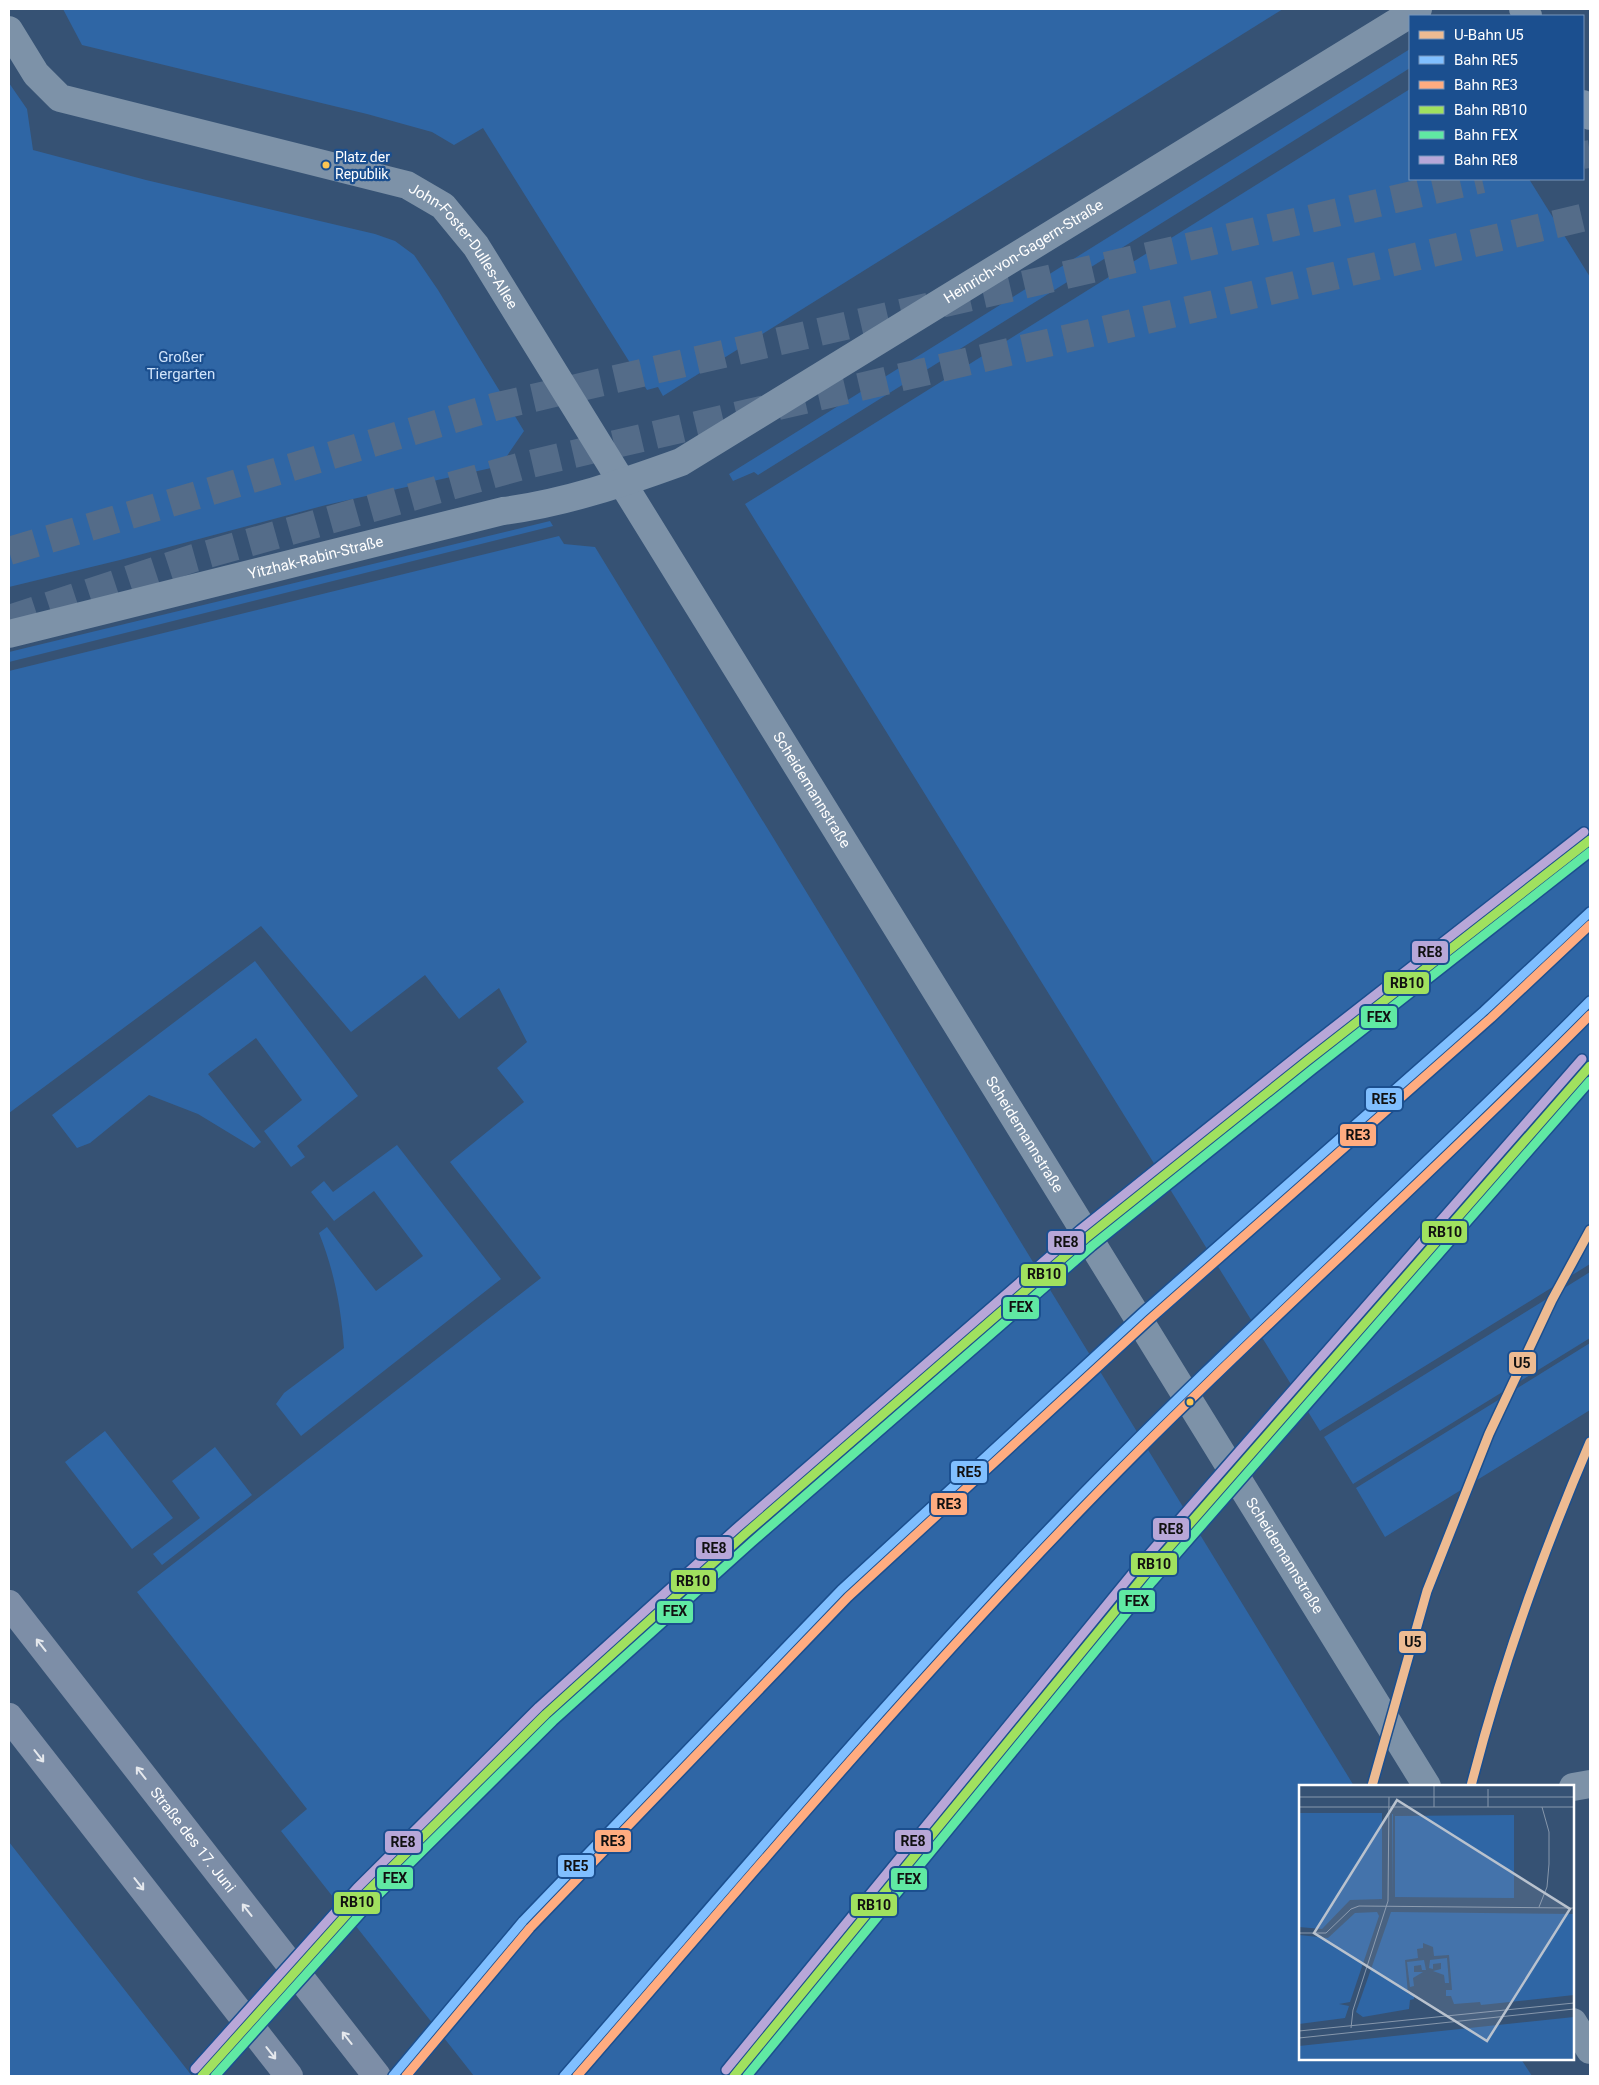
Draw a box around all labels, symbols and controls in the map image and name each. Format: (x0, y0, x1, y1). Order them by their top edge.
legend (1409, 15, 1584, 180)
text: U-Bahn U5 (1454, 26, 1524, 44)
text: Bahn RE5 (1454, 51, 1518, 69)
text: Bahn RE3 (1454, 76, 1518, 94)
text: Bahn RB10 (1454, 101, 1527, 119)
text: Bahn FEX (1454, 126, 1519, 144)
place label: Platz der Republik (335, 149, 390, 182)
text: Bahn RE8 (1454, 151, 1518, 169)
marker: Platz der Republik (321, 160, 331, 170)
street label: John-Foster-Dulles-Allee (405, 179, 522, 312)
street label: Heinrich-von-Gagern-Straße (940, 196, 1106, 307)
park label: Großer Tiergarten (147, 348, 215, 383)
street label: Yitzhak-Rabin-Straße (246, 532, 385, 583)
street label: Scheidemannstraße (769, 728, 855, 851)
line badge: RE8 (1411, 940, 1449, 964)
text: RE8 (1418, 944, 1442, 960)
line badge: RB10 (1383, 971, 1430, 995)
text: RB10 (1390, 975, 1424, 991)
line badge: FEX (1360, 1005, 1398, 1029)
text: FEX (1367, 1009, 1391, 1025)
street label: Scheidemannstraße (982, 1073, 1067, 1196)
line badge: RE5 (1365, 1087, 1403, 1111)
text: RE5 (1372, 1091, 1396, 1107)
line badge: RE3 (1339, 1123, 1377, 1147)
text: RE3 (1346, 1127, 1370, 1143)
line badge: RB10 (1421, 1220, 1468, 1244)
text: RB10 (1428, 1224, 1462, 1240)
line badge: RE8 (1047, 1230, 1085, 1254)
text: RE8 (1054, 1234, 1078, 1250)
line badge: RB10 (1020, 1263, 1067, 1287)
text: RB10 (1027, 1266, 1061, 1282)
line badge: FEX (1002, 1296, 1040, 1320)
text: FEX (1009, 1299, 1033, 1315)
line badge: U5 (1508, 1351, 1537, 1375)
text: U5 (1513, 1355, 1531, 1371)
unlabelled marker (1185, 1397, 1195, 1407)
line badge: RE5 (950, 1460, 988, 1484)
text: RE5 (957, 1464, 981, 1480)
line badge: RE3 (930, 1492, 968, 1516)
street label: Scheidemannstraße (1242, 1494, 1327, 1617)
text: RE3 (937, 1496, 961, 1512)
line badge: RE8 (1152, 1517, 1190, 1541)
text: RE8 (1159, 1521, 1183, 1537)
line badge: RE8 (695, 1536, 733, 1560)
text: RE8 (702, 1540, 726, 1556)
line badge: RB10 (1130, 1552, 1178, 1576)
text: RB10 (1137, 1556, 1171, 1572)
line badge: RB10 (670, 1569, 717, 1593)
text: RB10 (676, 1573, 710, 1589)
line badge: FEX (1118, 1589, 1156, 1613)
text: FEX (1125, 1593, 1149, 1609)
line badge: FEX (656, 1600, 694, 1624)
text: FEX (663, 1603, 687, 1619)
line badge: U5 (1398, 1630, 1427, 1654)
text: U5 (1404, 1634, 1422, 1650)
one-way arrow (35, 1639, 46, 1652)
one-way arrow (33, 1749, 44, 1762)
one-way arrow (135, 1767, 146, 1780)
street label: Straße des 17. Juni (146, 1784, 239, 1896)
inset map (1299, 1785, 1574, 2060)
line badge: RE3 (594, 1829, 632, 1853)
line badge: RE8 (894, 1829, 932, 1853)
line badge: RE8 (384, 1830, 422, 1854)
text: RE3 (601, 1833, 625, 1849)
text: RE8 (901, 1833, 925, 1849)
text: RE8 (391, 1834, 415, 1850)
line badge: RE5 (557, 1854, 595, 1878)
text: RE5 (564, 1858, 588, 1874)
line badge: FEX (376, 1866, 414, 1890)
line badge: FEX (890, 1867, 928, 1891)
text: FEX (383, 1870, 407, 1886)
text: FEX (897, 1871, 921, 1887)
one-way arrow (133, 1877, 144, 1890)
line badge: RB10 (333, 1891, 381, 1915)
line badge: RB10 (850, 1893, 898, 1917)
text: RB10 (340, 1894, 374, 1910)
text: RB10 (857, 1897, 891, 1913)
one-way arrow (242, 1903, 252, 1917)
one-way arrow (342, 2031, 352, 2045)
one-way arrow (266, 2046, 276, 2060)

